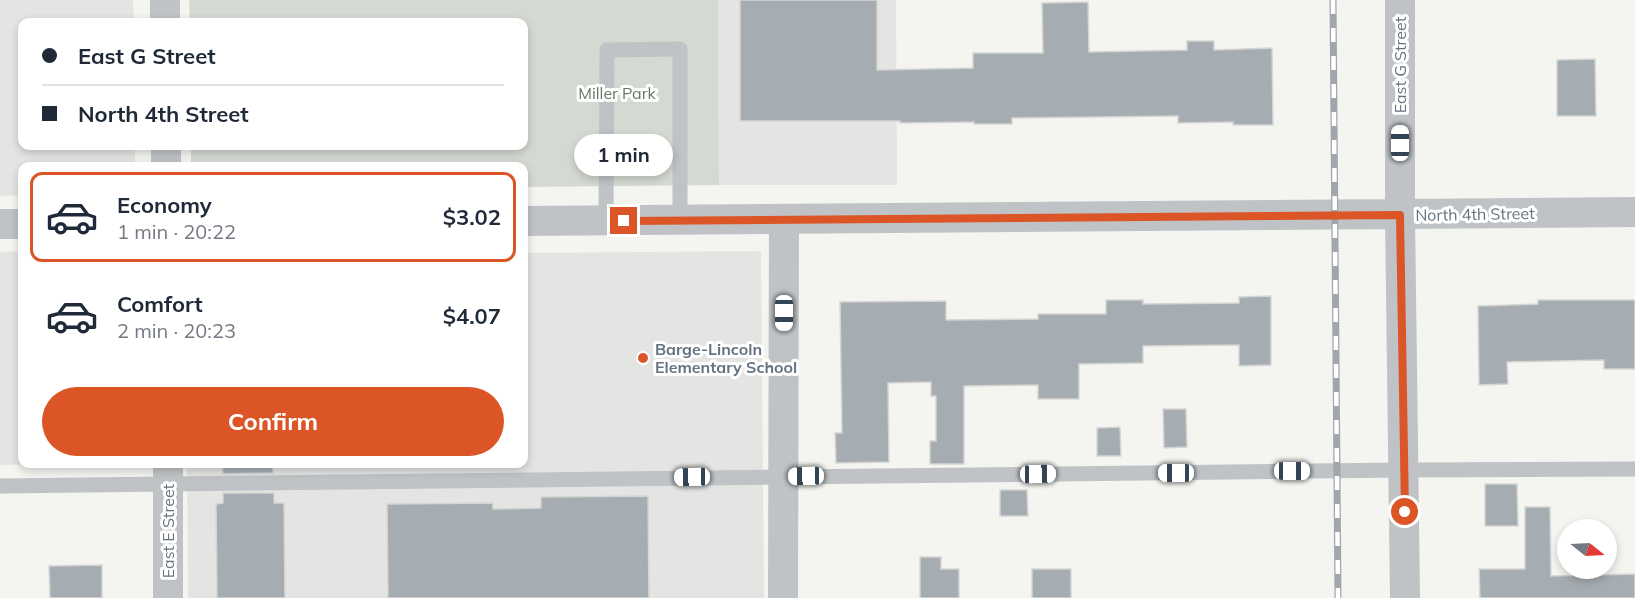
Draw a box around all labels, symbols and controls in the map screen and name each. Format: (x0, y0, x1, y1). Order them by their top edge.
street label: East G Street (1390, 16, 1410, 113)
text: East G Street (78, 42, 216, 70)
park label: Miller Park (578, 83, 657, 103)
text: North 4th Street (78, 100, 249, 128)
car (1391, 125, 1409, 161)
callout: 1 min (574, 134, 674, 176)
text: 1 min (597, 142, 650, 167)
icon: car (45, 190, 99, 244)
text: Economy (117, 191, 212, 219)
text: $3.02 (443, 203, 501, 231)
street label: North 4th Street (1415, 203, 1535, 225)
route end (610, 207, 637, 234)
text: 1 min · 20:22 (117, 219, 236, 244)
icon: car (45, 289, 99, 343)
text: Comfort (117, 290, 203, 318)
car (775, 295, 793, 331)
text: $4.07 (443, 302, 501, 330)
text: 2 min · 20:23 (117, 318, 236, 343)
place label: Barge-Lincoln Elementary School (655, 339, 797, 377)
marker: Barge-Lincoln Elementary School (636, 351, 650, 365)
button: Confirm (42, 387, 504, 456)
car (1274, 462, 1310, 480)
car (1158, 464, 1194, 482)
car (1020, 465, 1056, 483)
car (788, 467, 824, 485)
car (674, 468, 710, 486)
street label: East E Street (158, 483, 178, 578)
route start (1391, 498, 1418, 525)
north arrow (1557, 519, 1617, 579)
map controls (1557, 519, 1617, 579)

